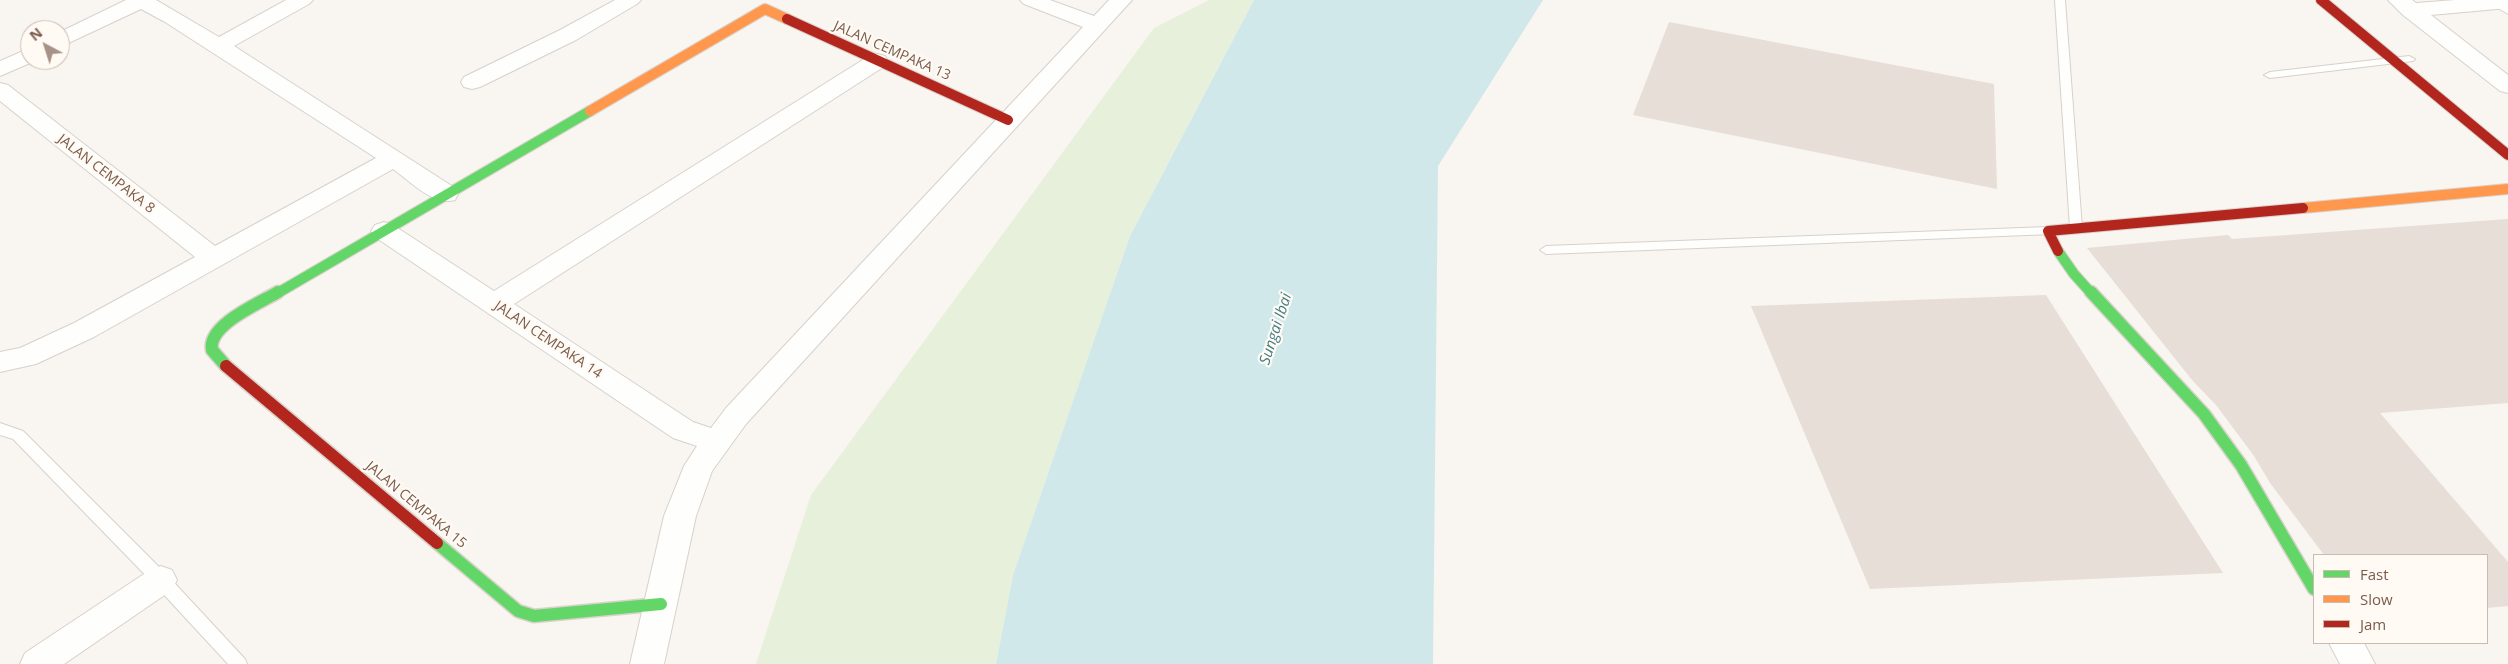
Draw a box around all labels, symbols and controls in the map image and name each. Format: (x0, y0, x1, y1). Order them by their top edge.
street label: JALAN CEMPAKA 13 (831, 18, 953, 84)
north arrow (20, 20, 70, 70)
text: N (25, 23, 46, 45)
street label: JALAN CEMPAKA 8 (54, 131, 158, 217)
water label: Sungai Ibai (1256, 291, 1296, 367)
street label: JALAN CEMPAKA 14 (491, 298, 605, 382)
street label: JALAN CEMPAKA 15 (362, 458, 470, 552)
legend (2313, 554, 2488, 644)
text: Fast (2360, 564, 2389, 584)
text: Slow (2360, 589, 2393, 609)
text: Jam (2360, 614, 2386, 634)

